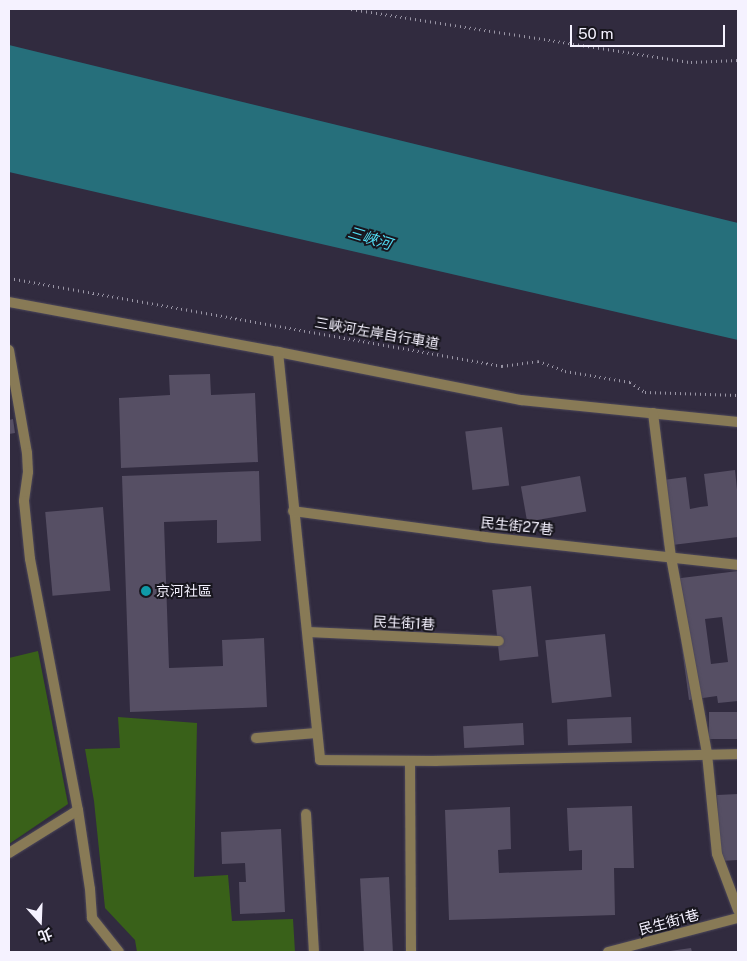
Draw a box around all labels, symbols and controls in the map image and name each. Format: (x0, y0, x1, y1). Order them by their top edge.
scale bar (572, 15, 727, 47)
text: 50 m (578, 25, 613, 42)
water label: 三峽河 (346, 223, 394, 253)
street label: 三峽河左岸自行車道 (313, 314, 441, 352)
street label: 民生街27巷 (480, 514, 554, 538)
place label: 京河社區 (156, 583, 212, 599)
marker: 京河社區 (140, 585, 152, 597)
street label: 民生街1巷 (373, 613, 435, 633)
north arrow (15, 896, 65, 946)
street label: 民生街1巷 (637, 906, 701, 938)
text: 北 (36, 925, 54, 945)

